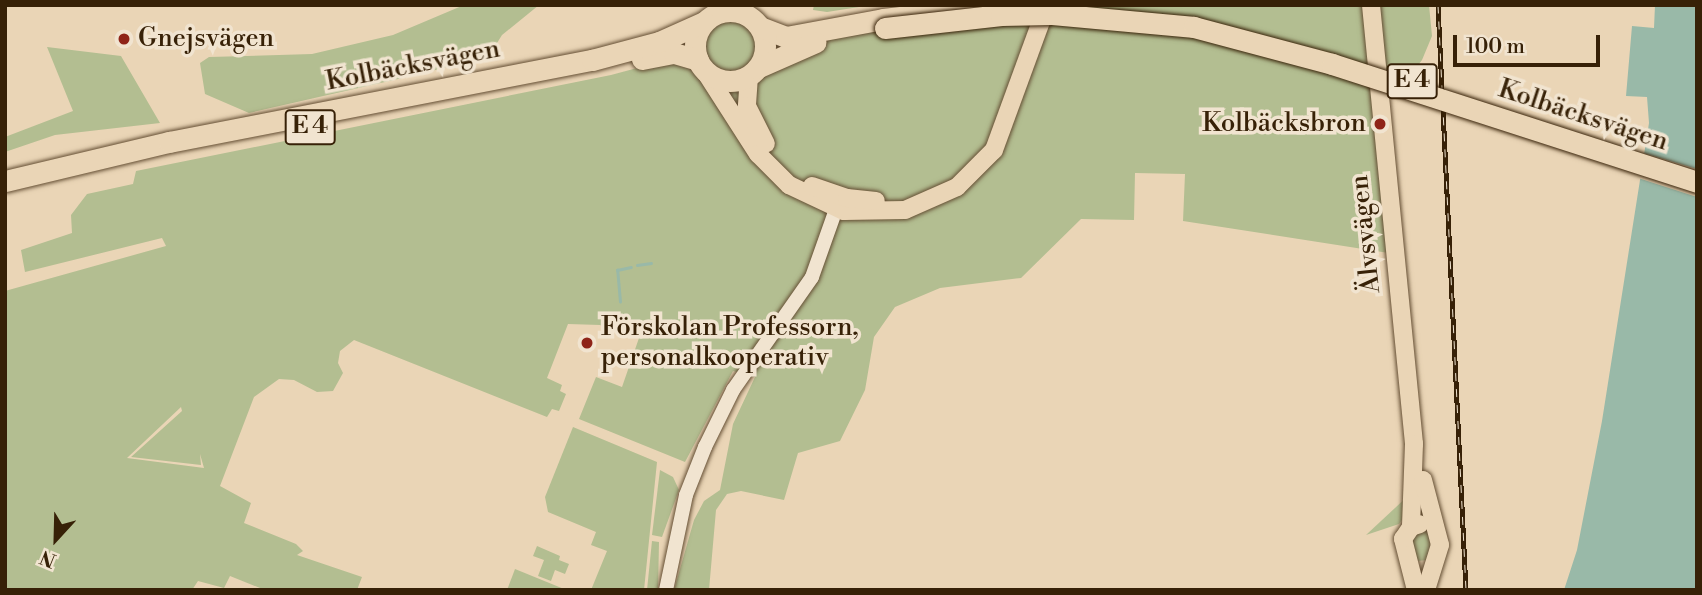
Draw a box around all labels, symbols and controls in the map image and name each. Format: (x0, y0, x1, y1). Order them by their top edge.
scale bar (1457, 21, 1604, 65)
place label: Gnejsvägen (138, 23, 274, 55)
marker: Gnejsvägen (116, 31, 132, 47)
street label: Kolbäcksvägen (323, 34, 503, 98)
text: 100 m (1466, 34, 1525, 60)
road number: E 4 (1386, 60, 1438, 102)
street label: Kolbäcksvägen (1494, 74, 1672, 158)
road number: E 4 (284, 106, 336, 148)
place label: Kolbäcksbron (1202, 108, 1366, 140)
marker: Kolbäcksbron (1372, 116, 1388, 132)
street label: Älvsvägen (1344, 174, 1388, 294)
place label: Förskolan Professorn, personalkooperativ (601, 312, 859, 374)
marker: Förskolan Professorn, personalkooperativ (579, 335, 595, 351)
north arrow (21, 504, 91, 574)
text: N (37, 545, 60, 572)

